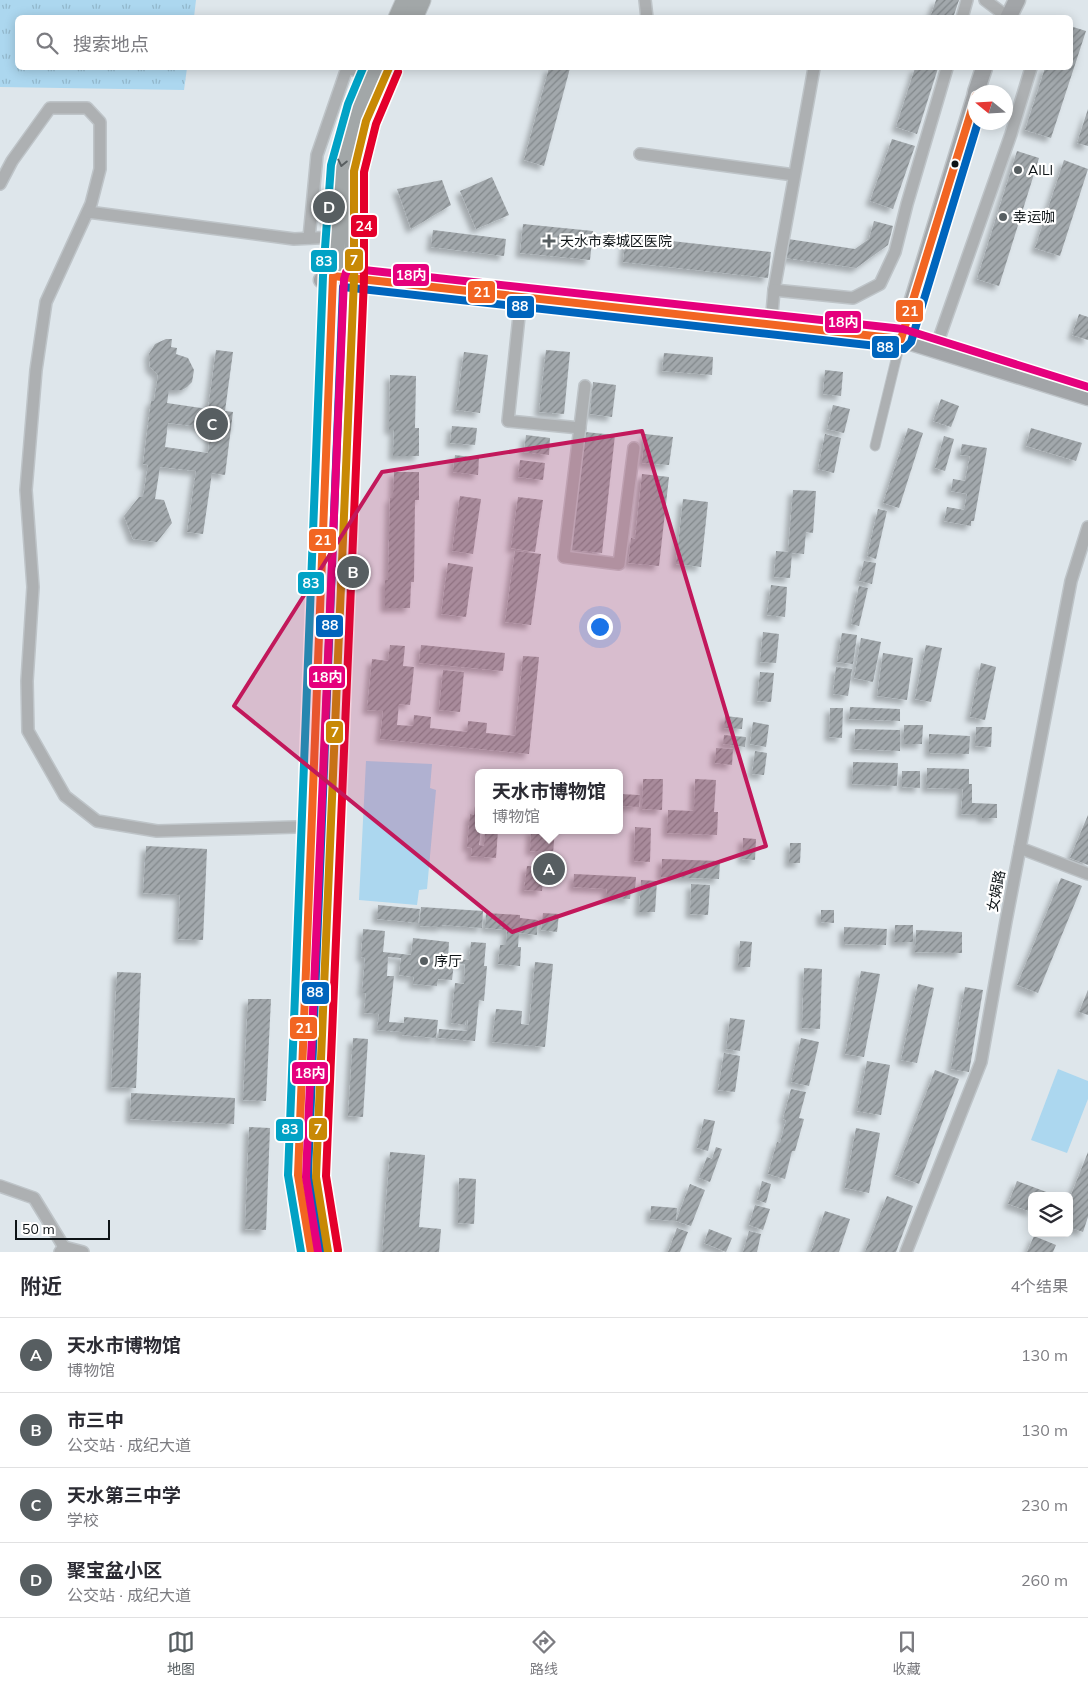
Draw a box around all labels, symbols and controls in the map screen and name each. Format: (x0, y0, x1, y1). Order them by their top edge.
search box (15, 15, 1073, 70)
icon: search (33, 29, 61, 57)
text: 搜索地点 (73, 32, 149, 56)
north arrow (968, 85, 1013, 130)
one-way arrow (338, 159, 348, 168)
unlabelled marker (950, 159, 960, 169)
place label: AILI (1028, 161, 1053, 179)
marker: AILI (1012, 164, 1024, 176)
pin: D (313, 188, 345, 226)
place label: 幸运咖 (1013, 208, 1055, 226)
marker: 幸运咖 (997, 211, 1009, 223)
line badge: 24 (350, 214, 378, 238)
text: 24 (356, 217, 373, 235)
place label: 天水市秦城区医院 (560, 232, 672, 250)
marker: 天水市秦城区医院 (542, 234, 556, 248)
line badge: 7 (344, 248, 364, 272)
line badge: 83 (310, 249, 338, 273)
text: 7 (350, 251, 358, 269)
text: 83 (316, 252, 332, 270)
line badge: 18内 (392, 263, 430, 287)
text: 18内 (396, 266, 426, 284)
line badge: 21 (467, 280, 496, 304)
text: 21 (474, 283, 490, 301)
line badge: 88 (506, 295, 535, 319)
text: 88 (512, 297, 528, 315)
line badge: 21 (895, 299, 924, 323)
text: 21 (902, 302, 918, 320)
line badge: 18内 (824, 310, 862, 334)
text: 18内 (828, 313, 858, 331)
line badge: 88 (871, 335, 900, 359)
text: 88 (877, 338, 893, 356)
pin: C (196, 405, 228, 443)
line badge: 21 (308, 528, 337, 552)
text: 21 (315, 531, 331, 549)
pin: B (337, 553, 369, 591)
line badge: 83 (297, 571, 325, 595)
text: 83 (303, 574, 319, 592)
line badge: 88 (315, 614, 344, 638)
your location (587, 614, 613, 640)
text: 88 (322, 616, 338, 634)
line badge: 18内 (308, 665, 346, 689)
text: 18内 (312, 668, 342, 686)
line badge: 7 (325, 720, 344, 744)
text: 7 (331, 723, 339, 741)
popup (475, 769, 623, 834)
text: 天水市博物馆 (492, 779, 606, 803)
text: 博物馆 (492, 806, 540, 826)
pin: A (533, 850, 565, 888)
street label: 女娲路 (983, 869, 1009, 913)
place label: 序厅 (434, 952, 462, 970)
marker: 序厅 (418, 955, 430, 967)
line badge: 88 (301, 981, 330, 1005)
text: 88 (307, 983, 323, 1001)
line badge: 21 (289, 1016, 318, 1040)
text: 21 (296, 1019, 312, 1037)
line badge: 18内 (291, 1061, 329, 1085)
text: 18内 (295, 1064, 325, 1082)
line badge: 7 (308, 1117, 328, 1141)
line badge: 83 (275, 1118, 304, 1142)
text: 83 (282, 1120, 298, 1138)
text: 7 (314, 1120, 322, 1138)
map controls (1028, 1192, 1073, 1237)
button: layers (1028, 1192, 1073, 1237)
scale bar (15, 1217, 110, 1240)
text: 50 m (22, 1220, 55, 1238)
text: 附近 (20, 1273, 62, 1299)
text: 4个结果 (1010, 1276, 1068, 1296)
text: 天水市博物馆 (67, 1333, 181, 1357)
text: A (30, 1345, 42, 1365)
text: 130 m (1021, 1345, 1068, 1365)
text: 博物馆 (67, 1360, 115, 1380)
text: 市三中 (67, 1408, 124, 1432)
text: B (30, 1420, 42, 1440)
text: 130 m (1021, 1420, 1068, 1440)
text: 公交站 · 成纪大道 (67, 1435, 191, 1455)
text: 天水第三中学 (67, 1483, 181, 1507)
text: C (31, 1495, 41, 1515)
text: 230 m (1021, 1495, 1068, 1515)
text: 学校 (67, 1510, 99, 1530)
text: 聚宝盆小区 (67, 1558, 162, 1582)
text: D (30, 1570, 42, 1590)
text: 260 m (1021, 1570, 1068, 1590)
text: 公交站 · 成纪大道 (67, 1585, 191, 1605)
tab: 地图 (167, 1628, 195, 1678)
tab: 路线 (530, 1628, 558, 1678)
tab: 收藏 (893, 1628, 921, 1678)

